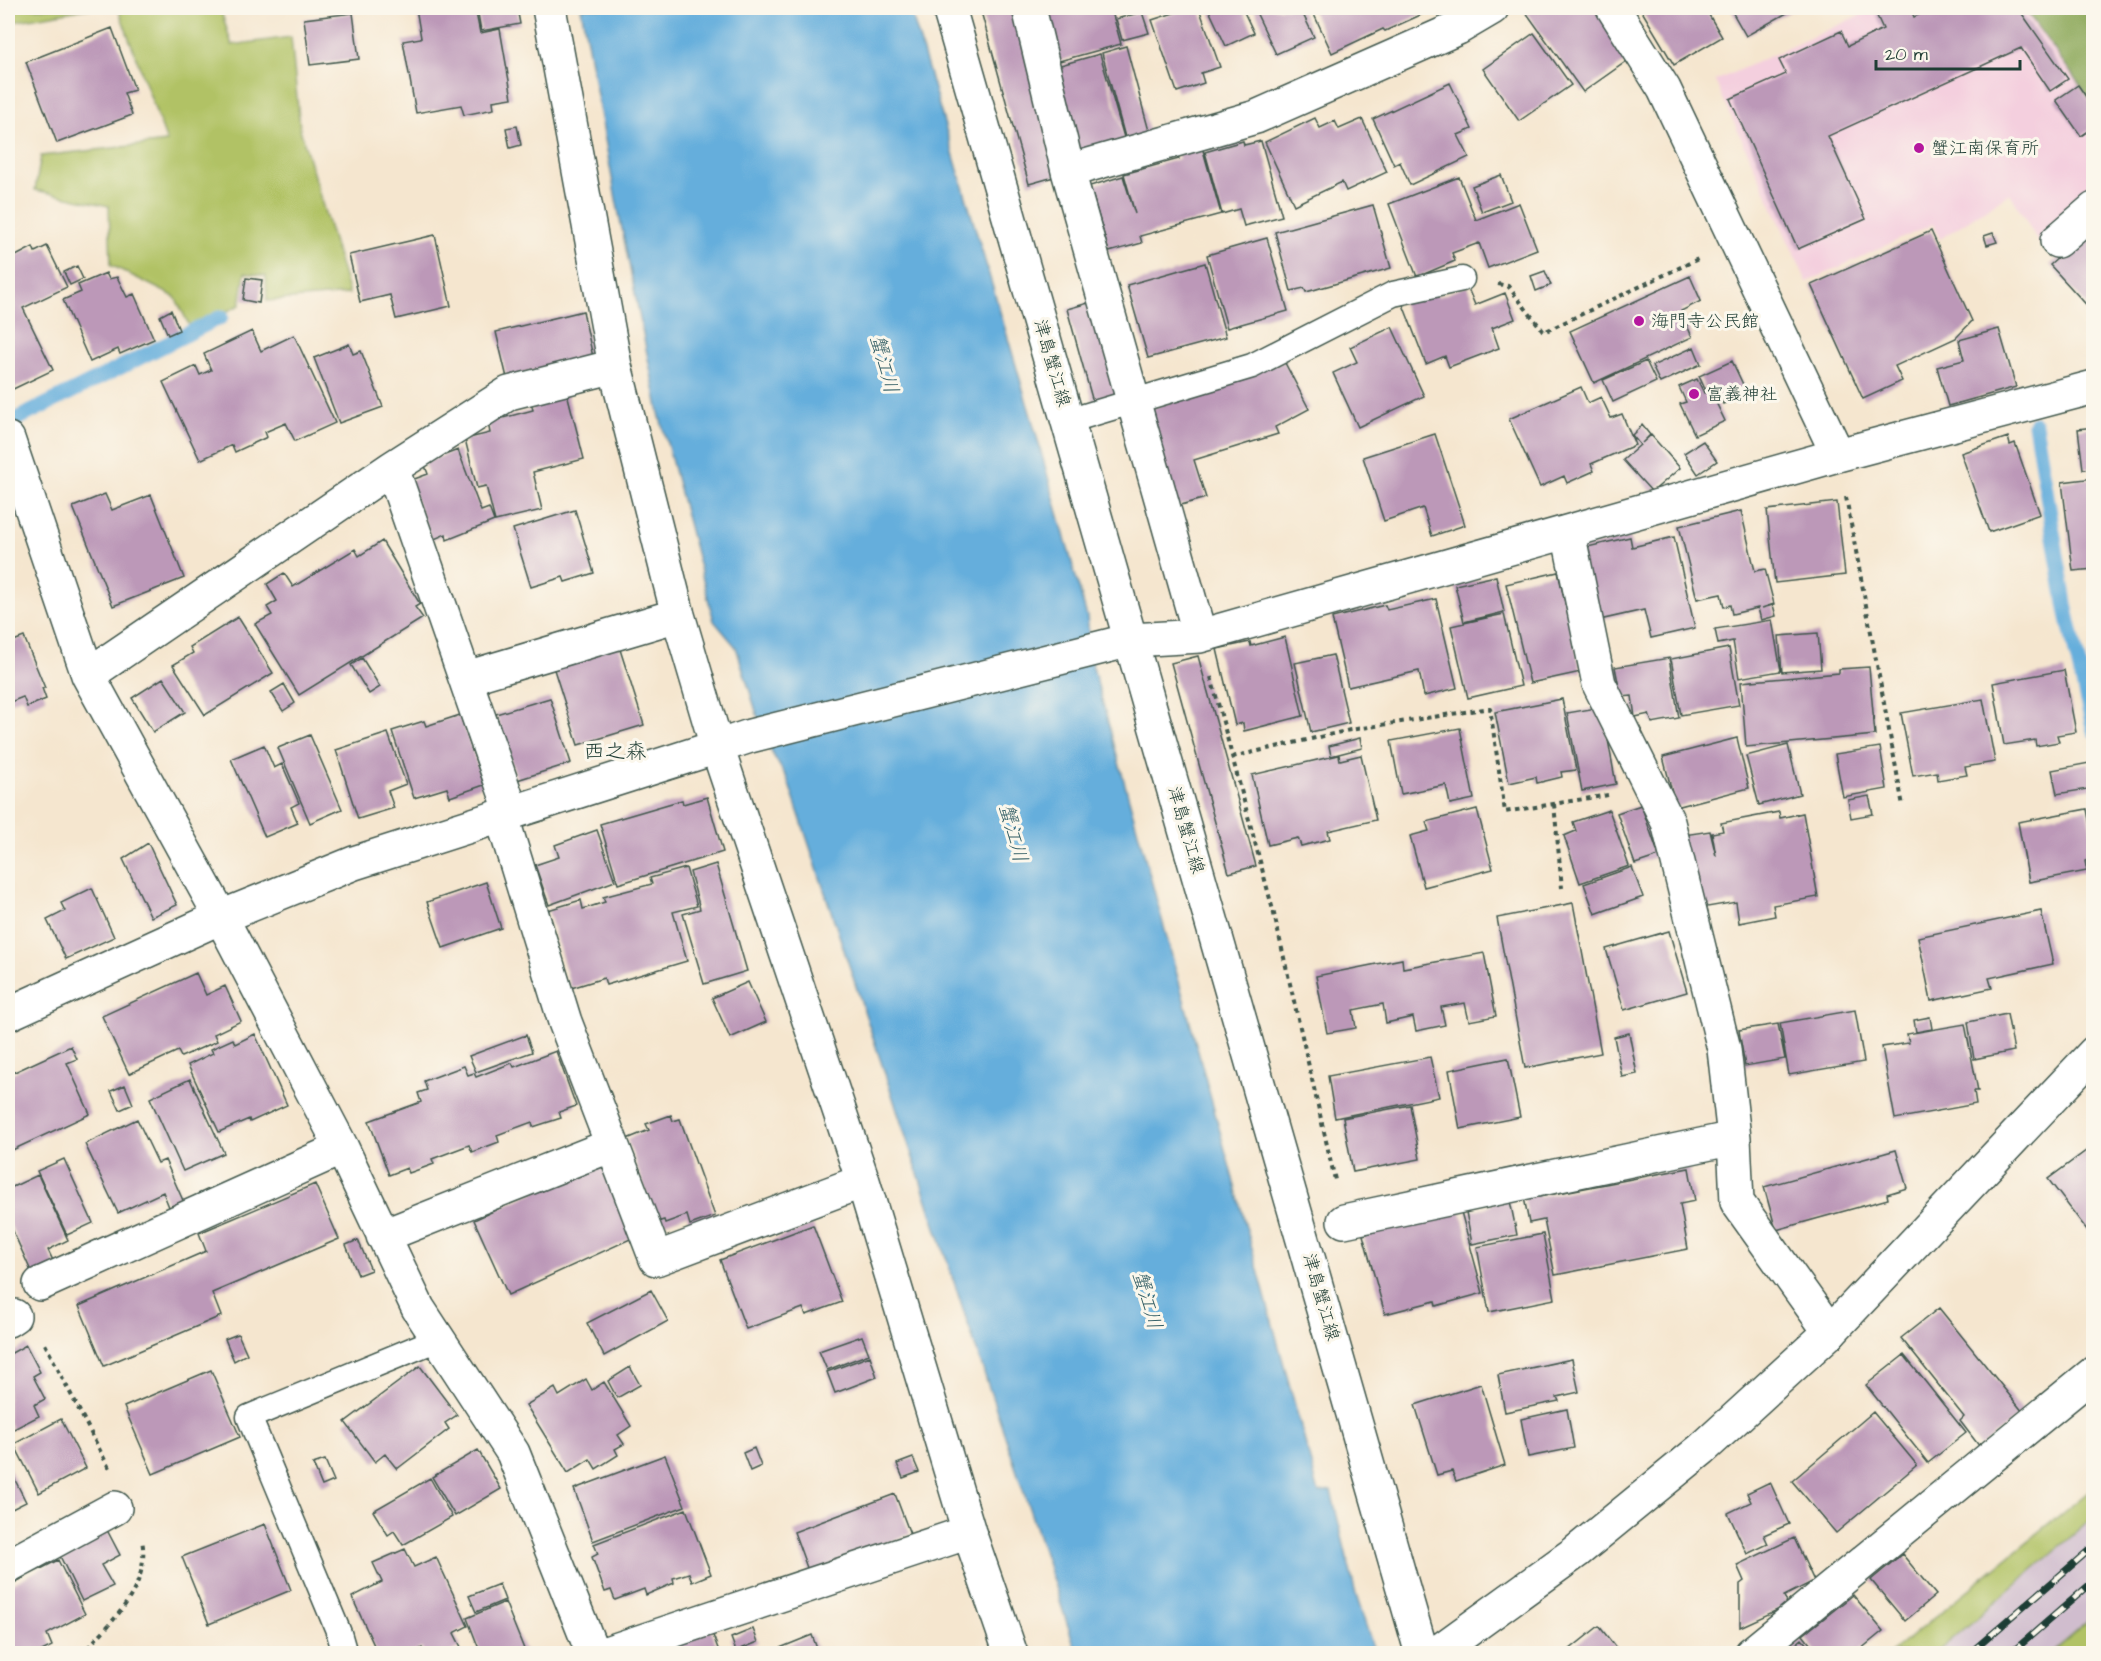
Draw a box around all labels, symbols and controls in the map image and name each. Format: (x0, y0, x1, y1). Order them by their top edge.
scale bar (1876, 33, 2020, 71)
text: 20 m (1885, 42, 1928, 67)
place label: 蟹江南保育所 (1931, 136, 2039, 161)
marker: 蟹江南保育所 (1912, 141, 1926, 155)
place label: 海門寺公民館 (1651, 309, 1759, 334)
marker: 海門寺公民館 (1632, 314, 1646, 328)
street label: 津島蟹江線 (1028, 316, 1076, 410)
water label: 蟹江川 (863, 331, 905, 397)
place label: 富義神社 (1706, 382, 1778, 407)
marker: 富義神社 (1687, 387, 1701, 401)
district label: 西之森 (584, 737, 647, 766)
street label: 津島蟹江線 (1162, 783, 1210, 877)
water label: 蟹江川 (992, 800, 1034, 866)
street label: 津島蟹江線 (1297, 1250, 1345, 1344)
water label: 蟹江川 (1125, 1267, 1169, 1333)

